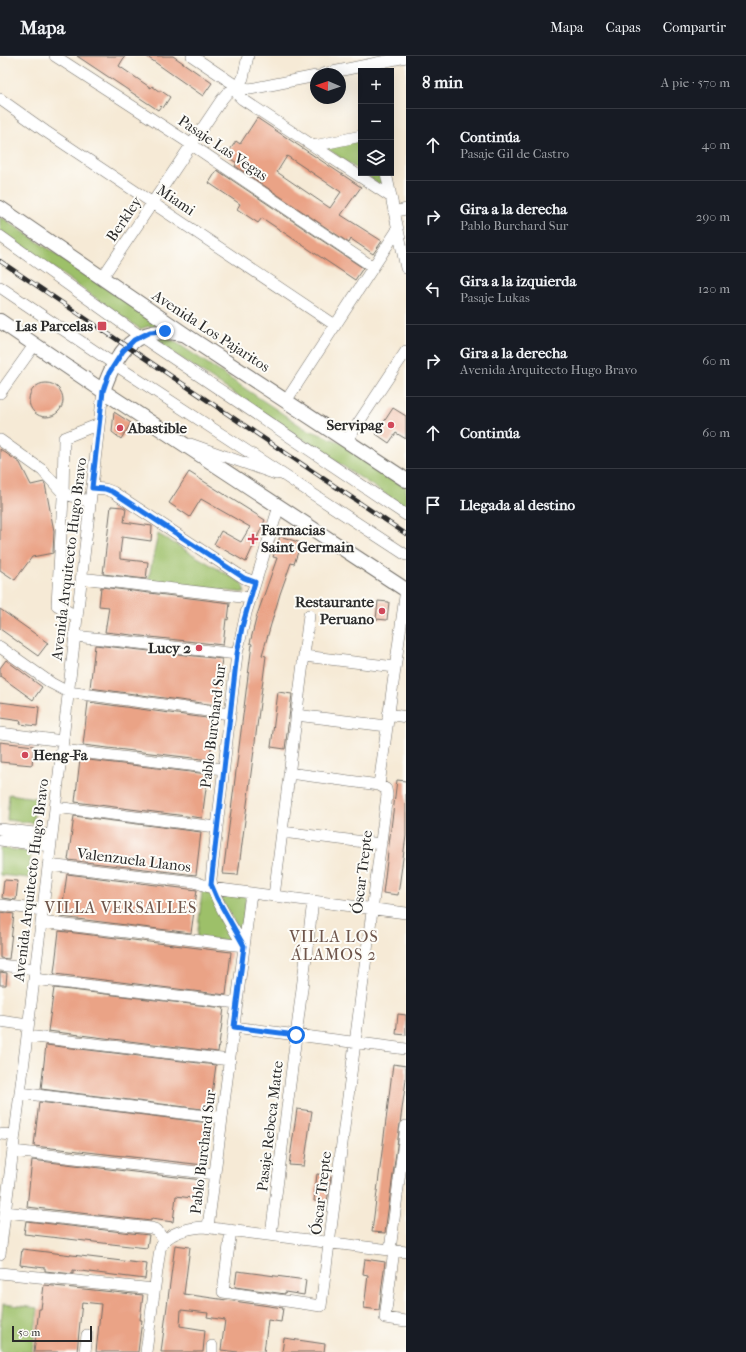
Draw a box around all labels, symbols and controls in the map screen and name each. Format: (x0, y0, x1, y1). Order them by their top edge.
text: Mapa (20, 17, 65, 39)
text: Mapa (550, 19, 584, 36)
text: Capas (606, 19, 641, 36)
text: Compartir (663, 19, 726, 36)
north arrow (310, 68, 346, 104)
map controls (358, 68, 394, 176)
button: + (358, 68, 394, 104)
text: 8 min (422, 72, 463, 92)
text: A pie · 570 m (661, 75, 730, 90)
button: − (358, 104, 394, 140)
street label: Pasaje Las Vegas (175, 111, 272, 185)
text: Continúa (460, 128, 520, 146)
icon: ahead (422, 134, 444, 156)
text: 40 m (702, 137, 730, 152)
button: layers (358, 140, 394, 176)
text: Pasaje Gil de Castro (460, 146, 569, 161)
street label: Miami (154, 181, 199, 220)
street label: Berkley (102, 192, 146, 245)
text: Gira a la derecha (460, 200, 567, 218)
icon: right (422, 206, 444, 228)
text: 290 m (696, 209, 730, 224)
text: Pablo Burchard Sur (460, 218, 568, 233)
text: Gira a la izquierda (460, 272, 576, 290)
icon: left (422, 278, 444, 300)
text: 120 m (698, 281, 730, 296)
street label: Avenida Los Pajaritos (148, 286, 274, 376)
text: Pasaje Lukas (460, 290, 530, 305)
place label: Las Parcelas (15, 317, 93, 335)
marker: Las Parcelas (96, 320, 108, 332)
route end (156, 322, 174, 340)
text: Gira a la derecha (460, 344, 567, 362)
icon: right (422, 350, 444, 372)
text: 60 m (702, 353, 730, 368)
text: Avenida Arquitecto Hugo Bravo (460, 362, 637, 377)
place label: Servipag (326, 416, 384, 434)
place label: Abastible (127, 419, 187, 437)
marker: Servipag (386, 420, 396, 430)
icon: ahead (422, 422, 444, 444)
marker: Abastible (115, 423, 125, 433)
text: Continúa (460, 424, 520, 442)
text: 60 m (702, 425, 730, 440)
street label: Avenida Arquitecto Hugo Bravo (48, 456, 90, 662)
icon: arrive (422, 494, 444, 516)
text: Llegada al destino (460, 496, 575, 514)
place label: Farmacias Saint Germain (260, 521, 355, 556)
marker: Farmacias Saint Germain (248, 534, 258, 544)
place label: Restaurante Peruano (295, 593, 375, 628)
marker: Restaurante Peruano (377, 606, 387, 616)
place label: Lucy 2 (148, 639, 191, 657)
marker: Lucy 2 (194, 643, 204, 653)
street label: Pablo Burchard Sur (196, 662, 230, 789)
place label: Heng-Fa (33, 746, 89, 764)
marker: Heng-Fa (20, 750, 30, 760)
street label: Avenida Arquitecto Hugo Bravo (10, 777, 52, 983)
street label: Óscar Trepte (348, 829, 376, 915)
street label: Valenzuela Llanos (75, 844, 192, 876)
district label: VILLA VERSALLES (44, 898, 197, 917)
district label: VILLA LOS ÁLAMOS 2 (288, 927, 379, 964)
route start (287, 1026, 305, 1044)
street label: Pasaje Rebeca Matte (253, 1059, 287, 1192)
street label: Pablo Burchard Sur (186, 1088, 220, 1215)
street label: Óscar Trepte (307, 1150, 335, 1236)
scale bar (12, 1324, 92, 1343)
text: 50 m (18, 1326, 40, 1339)

